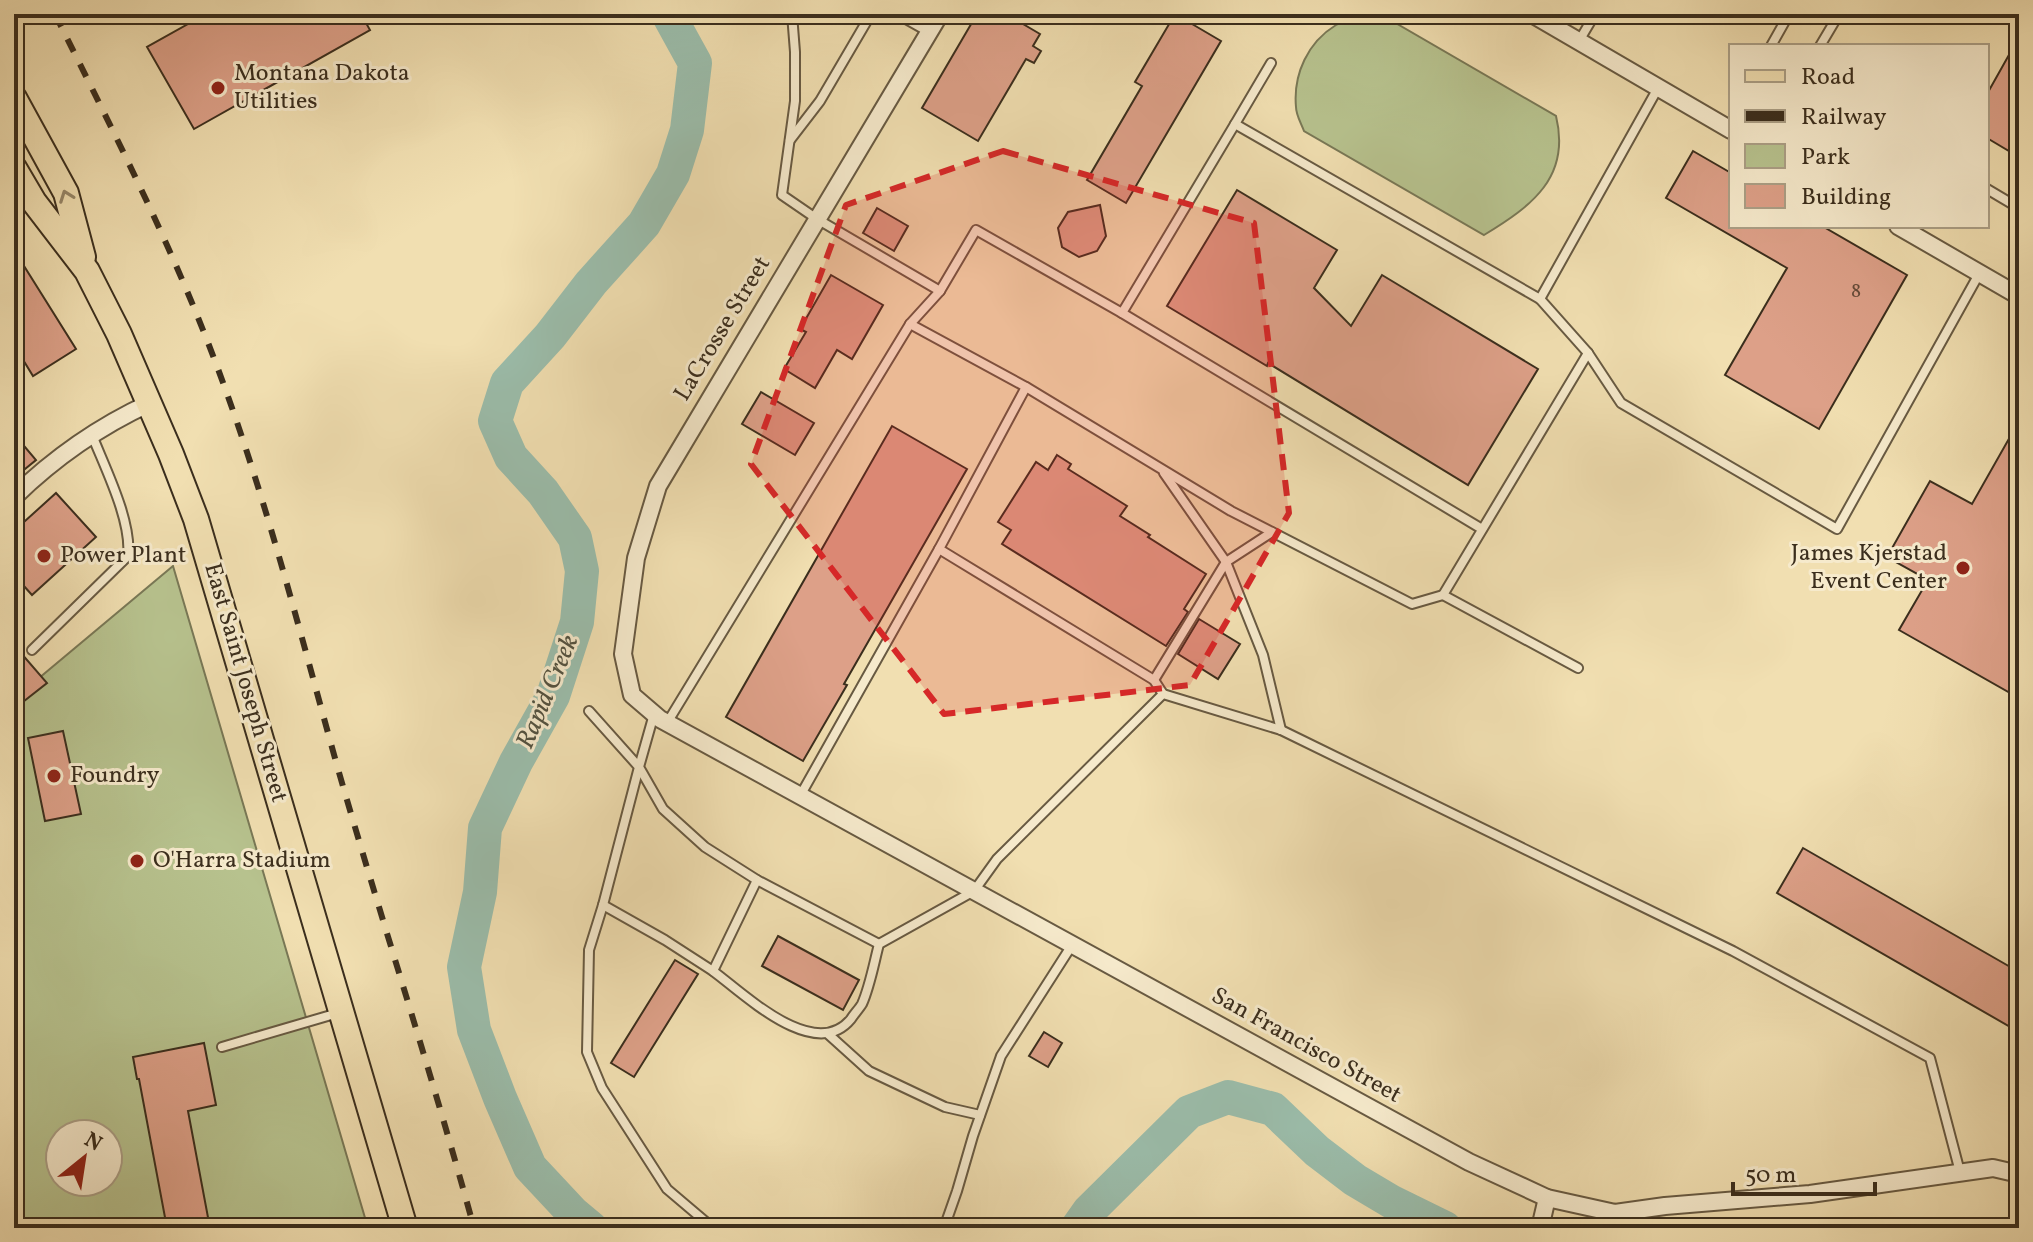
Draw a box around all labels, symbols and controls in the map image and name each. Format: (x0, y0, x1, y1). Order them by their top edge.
legend (1729, 44, 1989, 228)
place label: Montana Dakota Utilities (234, 57, 410, 119)
text: Road (1801, 61, 1855, 95)
marker: Montana Dakota Utilities (209, 79, 227, 97)
text: Railway (1801, 101, 1887, 135)
text: Park (1801, 141, 1850, 175)
text: Building (1801, 181, 1891, 215)
one-way arrow (59, 190, 75, 204)
street label: LaCrosse Street (666, 250, 780, 408)
house number: 8 (1851, 278, 1861, 306)
place label: James Kjerstad Event Center (1791, 537, 1947, 599)
place label: Power Plant (60, 539, 186, 573)
marker: Power Plant (35, 547, 53, 565)
street label: East Saint Joseph Street (195, 559, 295, 807)
marker: James Kjerstad Event Center (1954, 559, 1972, 577)
water label: Rapid Creek (508, 629, 588, 755)
place label: Foundry (70, 759, 159, 793)
marker: Foundry (45, 767, 63, 785)
place label: O'Harra Stadium (153, 844, 331, 878)
marker: O'Harra Stadium (128, 852, 146, 870)
street label: San Francisco Street (1205, 980, 1407, 1112)
north arrow (44, 1118, 124, 1198)
text: N (78, 1125, 107, 1160)
scale bar (1733, 1146, 1875, 1196)
text: 50 m (1745, 1159, 1797, 1193)

